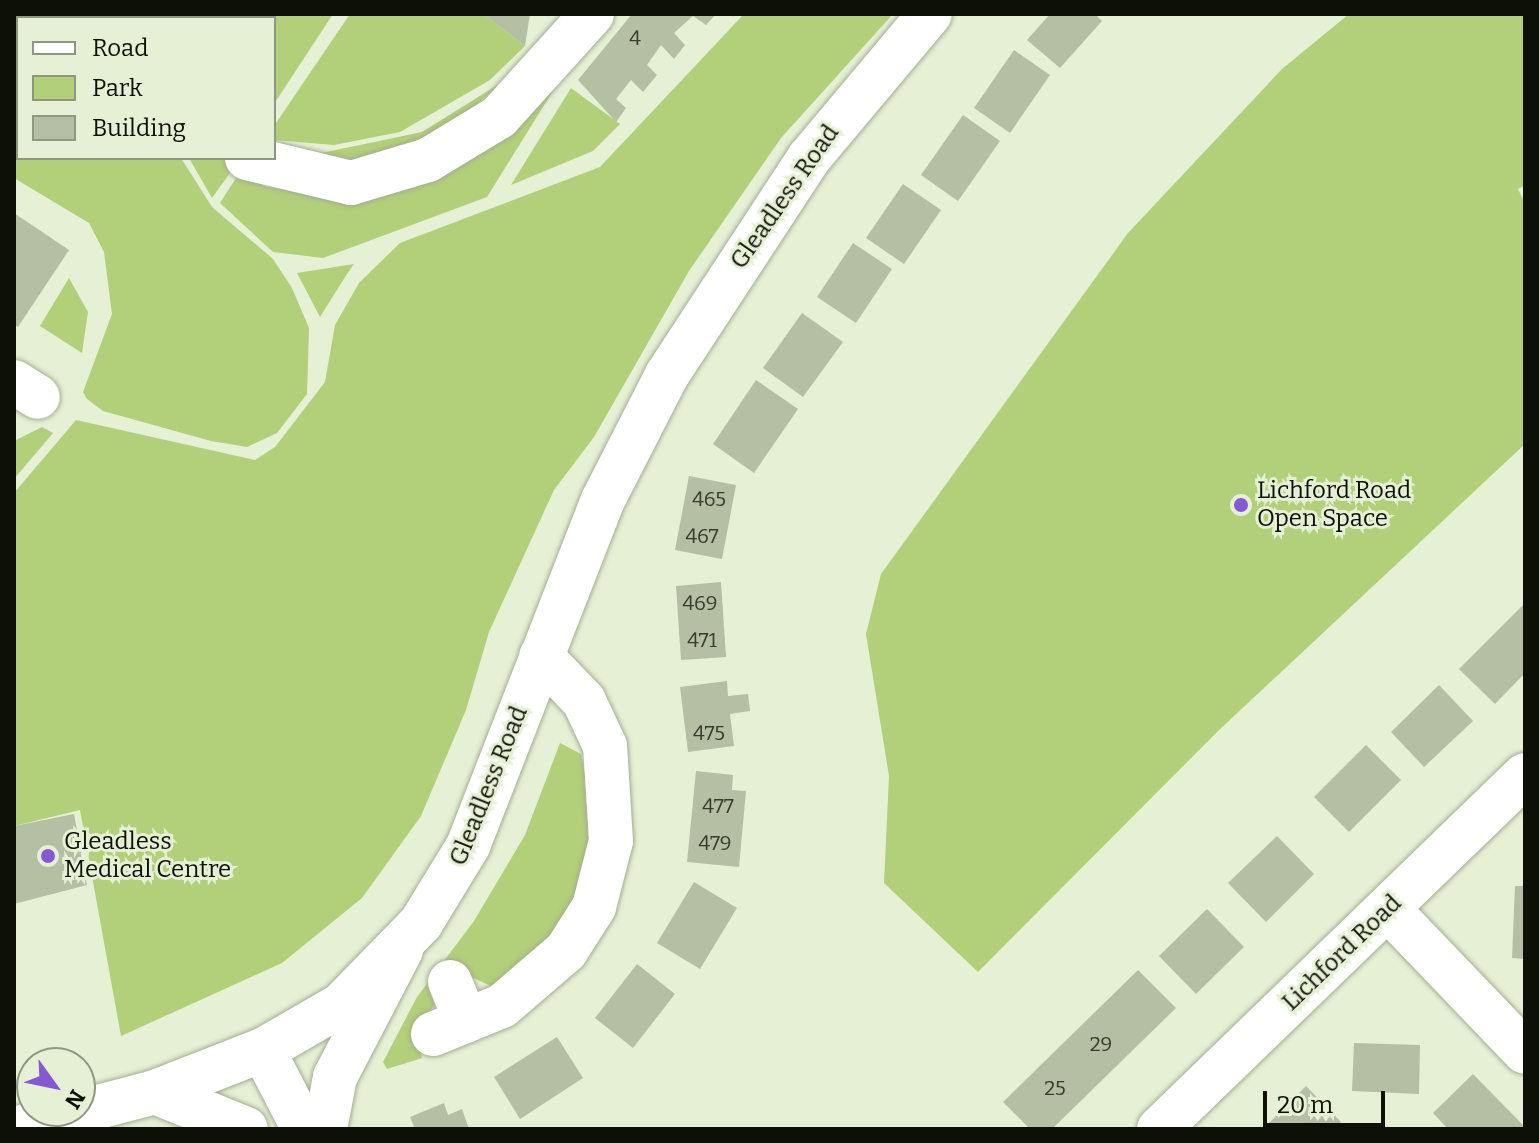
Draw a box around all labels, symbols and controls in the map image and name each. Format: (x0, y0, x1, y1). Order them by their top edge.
legend (16, 16, 276, 160)
house number: 4 (629, 26, 641, 50)
text: Road (92, 34, 148, 62)
text: Park (92, 74, 143, 102)
text: Building (92, 114, 186, 142)
street label: Gleadless Road (725, 120, 845, 274)
place label: Lichford Road Open Space (1257, 477, 1411, 533)
house number: 465 (692, 487, 726, 511)
marker: Lichford Road Open Space (1232, 496, 1250, 514)
house number: 467 (685, 524, 719, 548)
house number: 469 (682, 591, 718, 615)
house number: 471 (687, 628, 717, 652)
street label: Gleadless Road (444, 702, 534, 870)
house number: 475 (693, 721, 725, 745)
house number: 477 (702, 794, 734, 818)
place label: Gleadless Medical Centre (64, 828, 231, 884)
house number: 479 (699, 831, 731, 855)
marker: Gleadless Medical Centre (39, 847, 57, 865)
street label: Lichford Road (1277, 889, 1407, 1017)
house number: 29 (1090, 1032, 1112, 1056)
north arrow (16, 1047, 96, 1127)
scale bar (1267, 1075, 1389, 1125)
house number: 25 (1044, 1076, 1066, 1100)
text: N (59, 1085, 91, 1114)
text: 20 m (1277, 1091, 1333, 1119)

